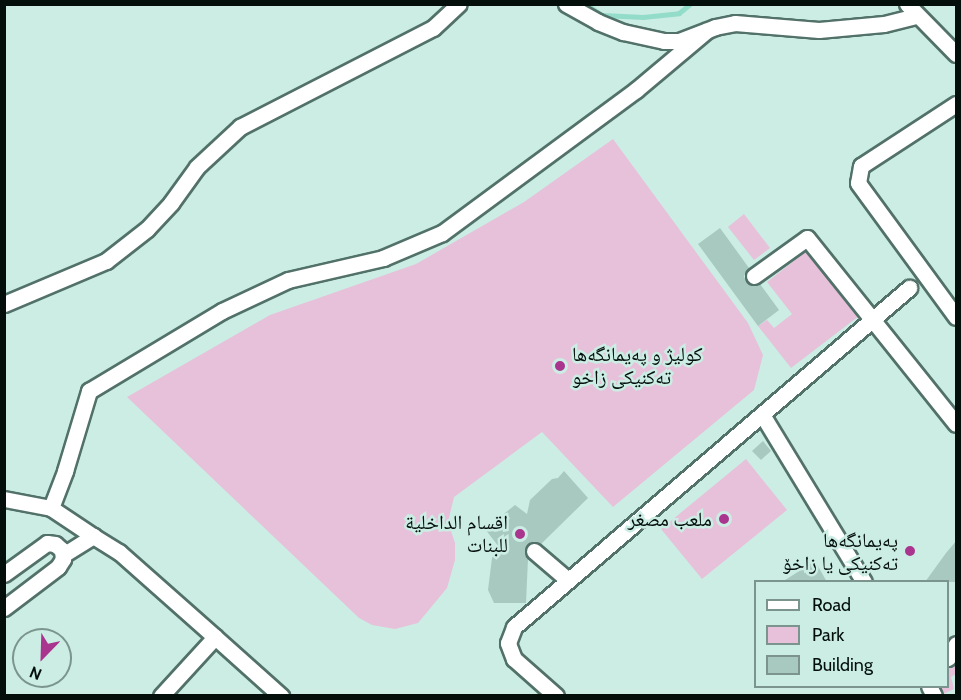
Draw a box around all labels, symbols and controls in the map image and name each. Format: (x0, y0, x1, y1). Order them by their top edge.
place label: كوليژ و په‌يمانگه‌ها ته‌كنيكى زاخو (572, 342, 703, 389)
marker: كوليژ و په‌يمانگه‌ها ته‌كنيكى زاخو (553, 359, 567, 373)
place label: ملعب مصغر (628, 507, 712, 531)
place label: اقسام الداخلیة للبنات (405, 510, 508, 557)
marker: ملعب مصغر (717, 512, 731, 526)
marker: اقسام الداخلیة للبنات (513, 527, 527, 541)
place label: پەیمانگەها تەکنیکی یا زاخۆ (782, 528, 898, 575)
marker: پەیمانگەها تەکنیکی یا زاخۆ (903, 544, 917, 558)
legend (754, 580, 949, 688)
text: Road (812, 594, 851, 616)
text: Park (812, 624, 844, 646)
north arrow (12, 628, 72, 688)
text: Building (812, 654, 873, 676)
text: N (27, 662, 44, 684)

